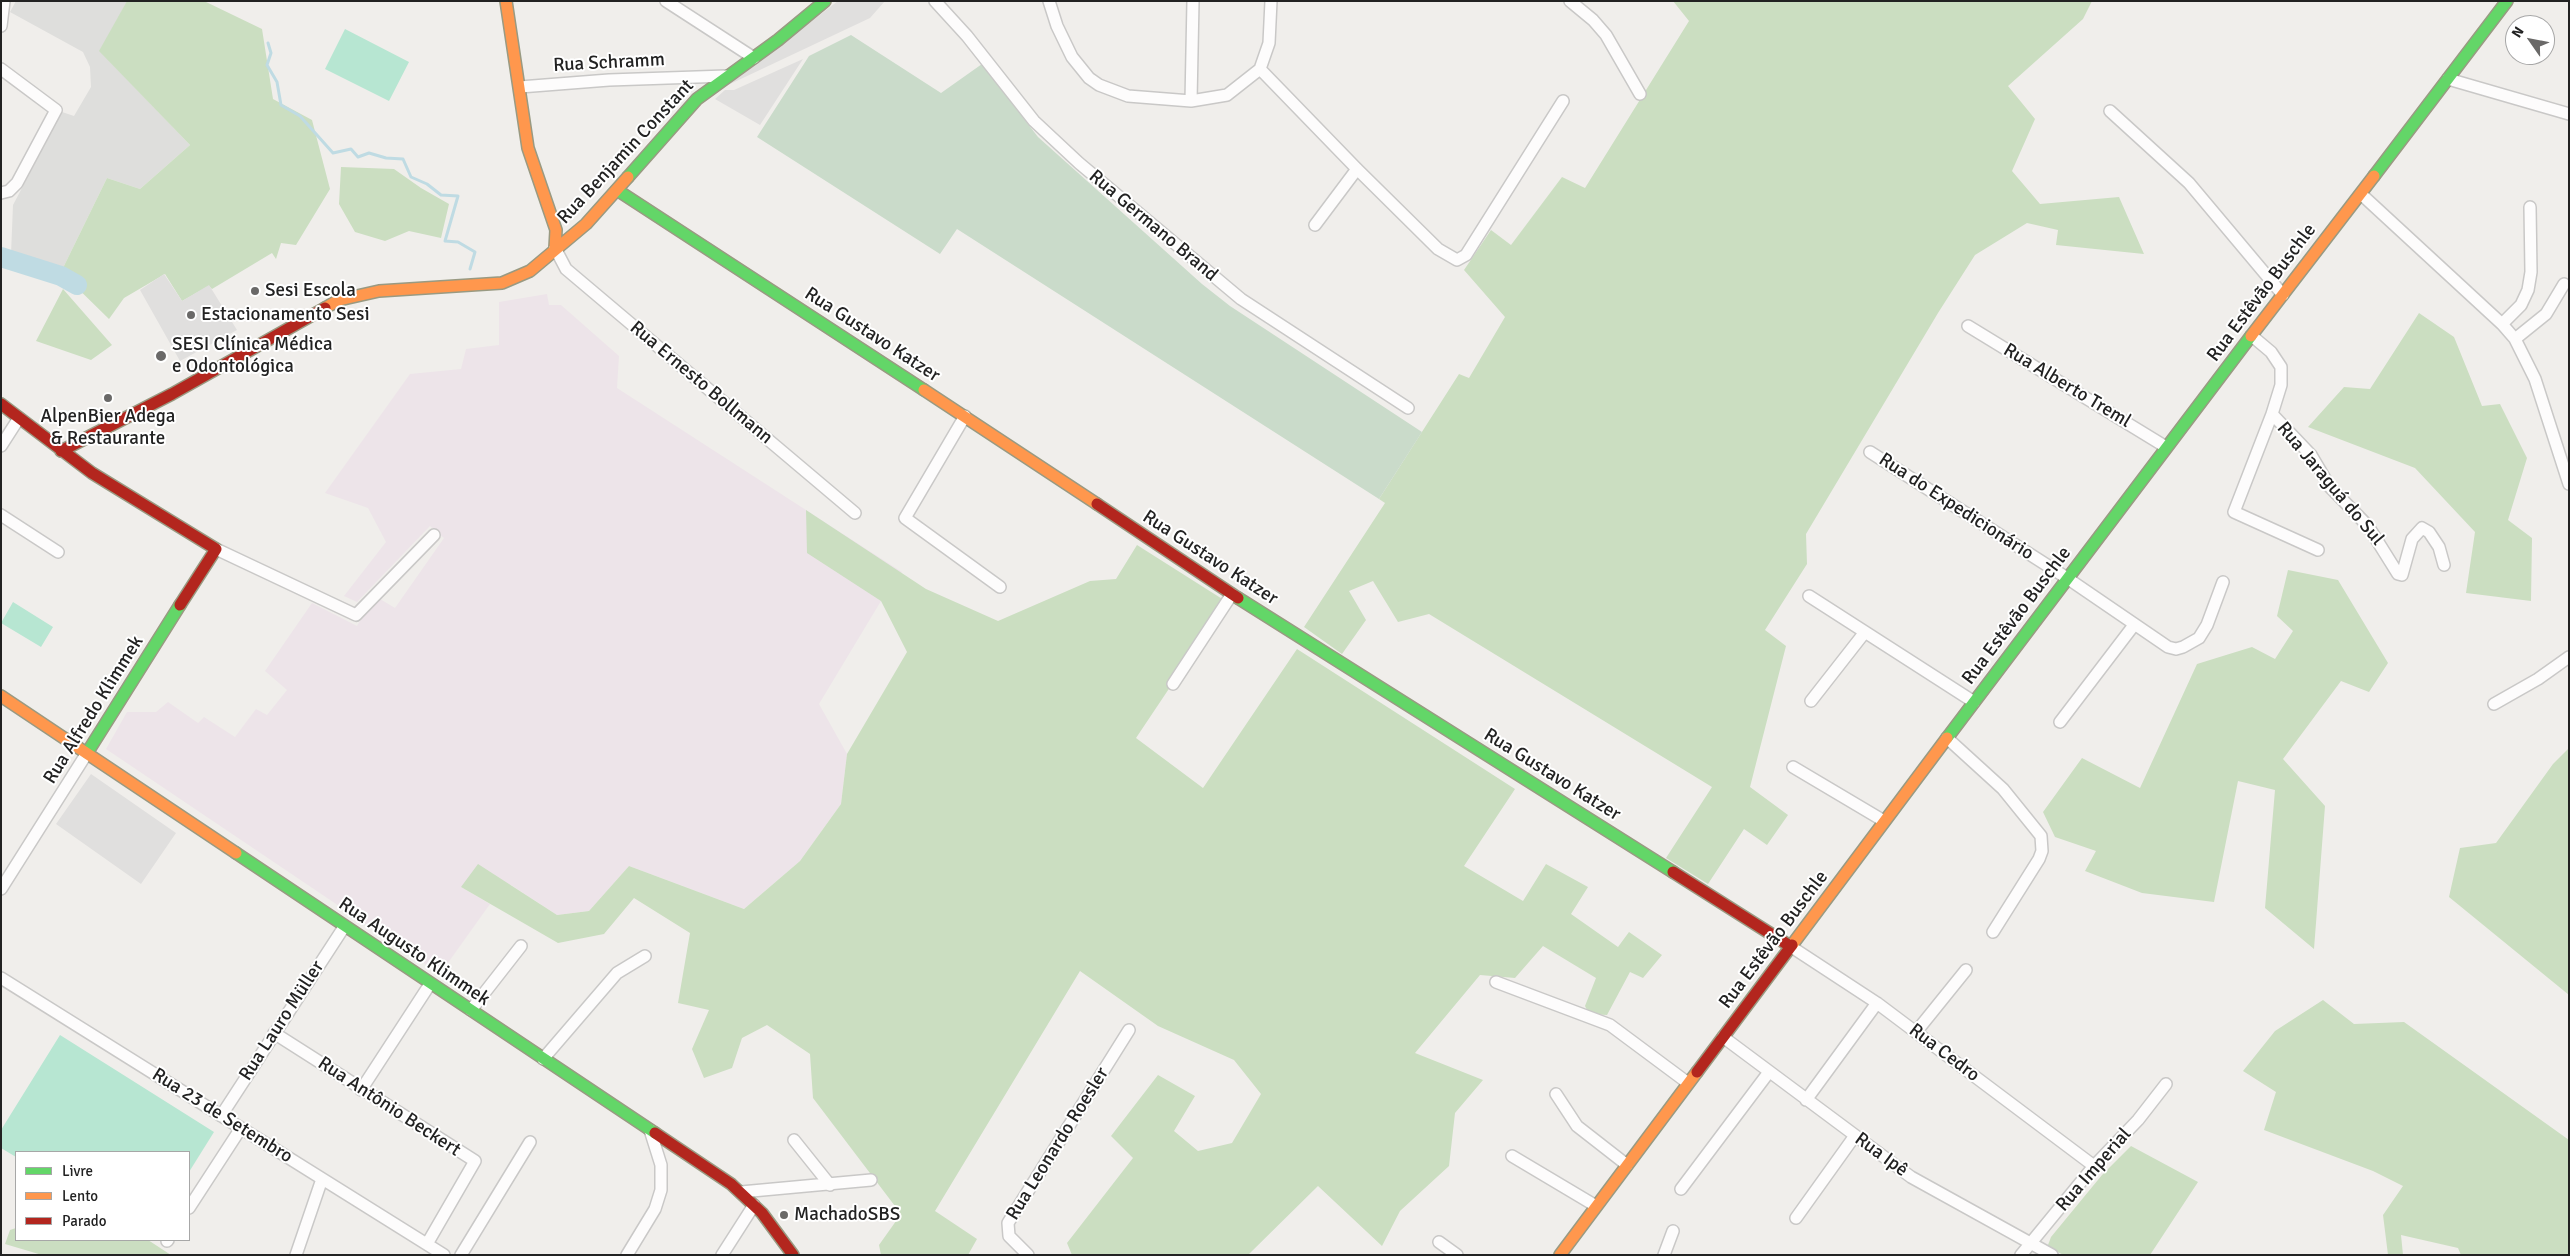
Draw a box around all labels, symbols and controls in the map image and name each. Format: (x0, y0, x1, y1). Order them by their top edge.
north arrow (2505, 15, 2555, 65)
text: N (2508, 23, 2528, 41)
street label: Rua Schramm (553, 49, 665, 77)
street label: Rua Benjamin Constant (553, 75, 699, 229)
street label: Rua Germano Brand (1084, 165, 1222, 287)
street label: Rua Estêvão Buschle (2203, 220, 2321, 366)
place label: Sesi Escola (265, 280, 356, 302)
street label: Rua Gustavo Katzer (800, 283, 944, 387)
marker: Sesi Escola (249, 285, 261, 297)
place label: Estacionamento Sesi (201, 304, 370, 326)
marker: Estacionamento Sesi (185, 309, 197, 321)
street label: Rua Ernesto Bollmann (625, 317, 777, 449)
place label: SESI Clínica Médica e Odontológica (172, 334, 333, 378)
street label: Rua Alberto Treml (1999, 339, 2135, 433)
marker: SESI Clínica Médica e Odontológica (154, 349, 168, 363)
marker: AlpenBier Adega & Restaurante (102, 392, 114, 404)
place label: AlpenBier Adega & Restaurante (40, 406, 176, 450)
street label: Rua Jaraguá do Sul (2272, 418, 2388, 550)
street label: Rua do Expedicionário (1874, 448, 2038, 566)
street label: Rua Gustavo Katzer (1138, 506, 1282, 610)
street label: Rua Estêvão Buschle (1958, 543, 2076, 689)
street label: Rua Alfredo Klimmek (39, 632, 149, 788)
street label: Rua Gustavo Katzer (1479, 724, 1625, 826)
street label: Rua Estêvão Buschle (1715, 867, 1833, 1013)
street label: Rua Augusto Klimmek (334, 893, 494, 1011)
street label: Rua Lauro Müller (235, 957, 329, 1085)
street label: Rua Cedro (1904, 1019, 1984, 1087)
street label: Rua Antônio Beckert (313, 1052, 465, 1162)
street label: Rua Leonardo Roesler (1002, 1063, 1114, 1225)
street label: Rua 23 de Setembro (148, 1064, 296, 1168)
street label: Rua Imperial (2052, 1124, 2136, 1216)
street label: Rua Ipê (1850, 1128, 1912, 1182)
legend (15, 1151, 190, 1241)
text: Livre (62, 1162, 93, 1180)
text: Lento (62, 1187, 98, 1205)
place label: MachadoSBS (794, 1204, 900, 1226)
marker: MachadoSBS (778, 1209, 790, 1221)
text: Parado (62, 1212, 107, 1230)

